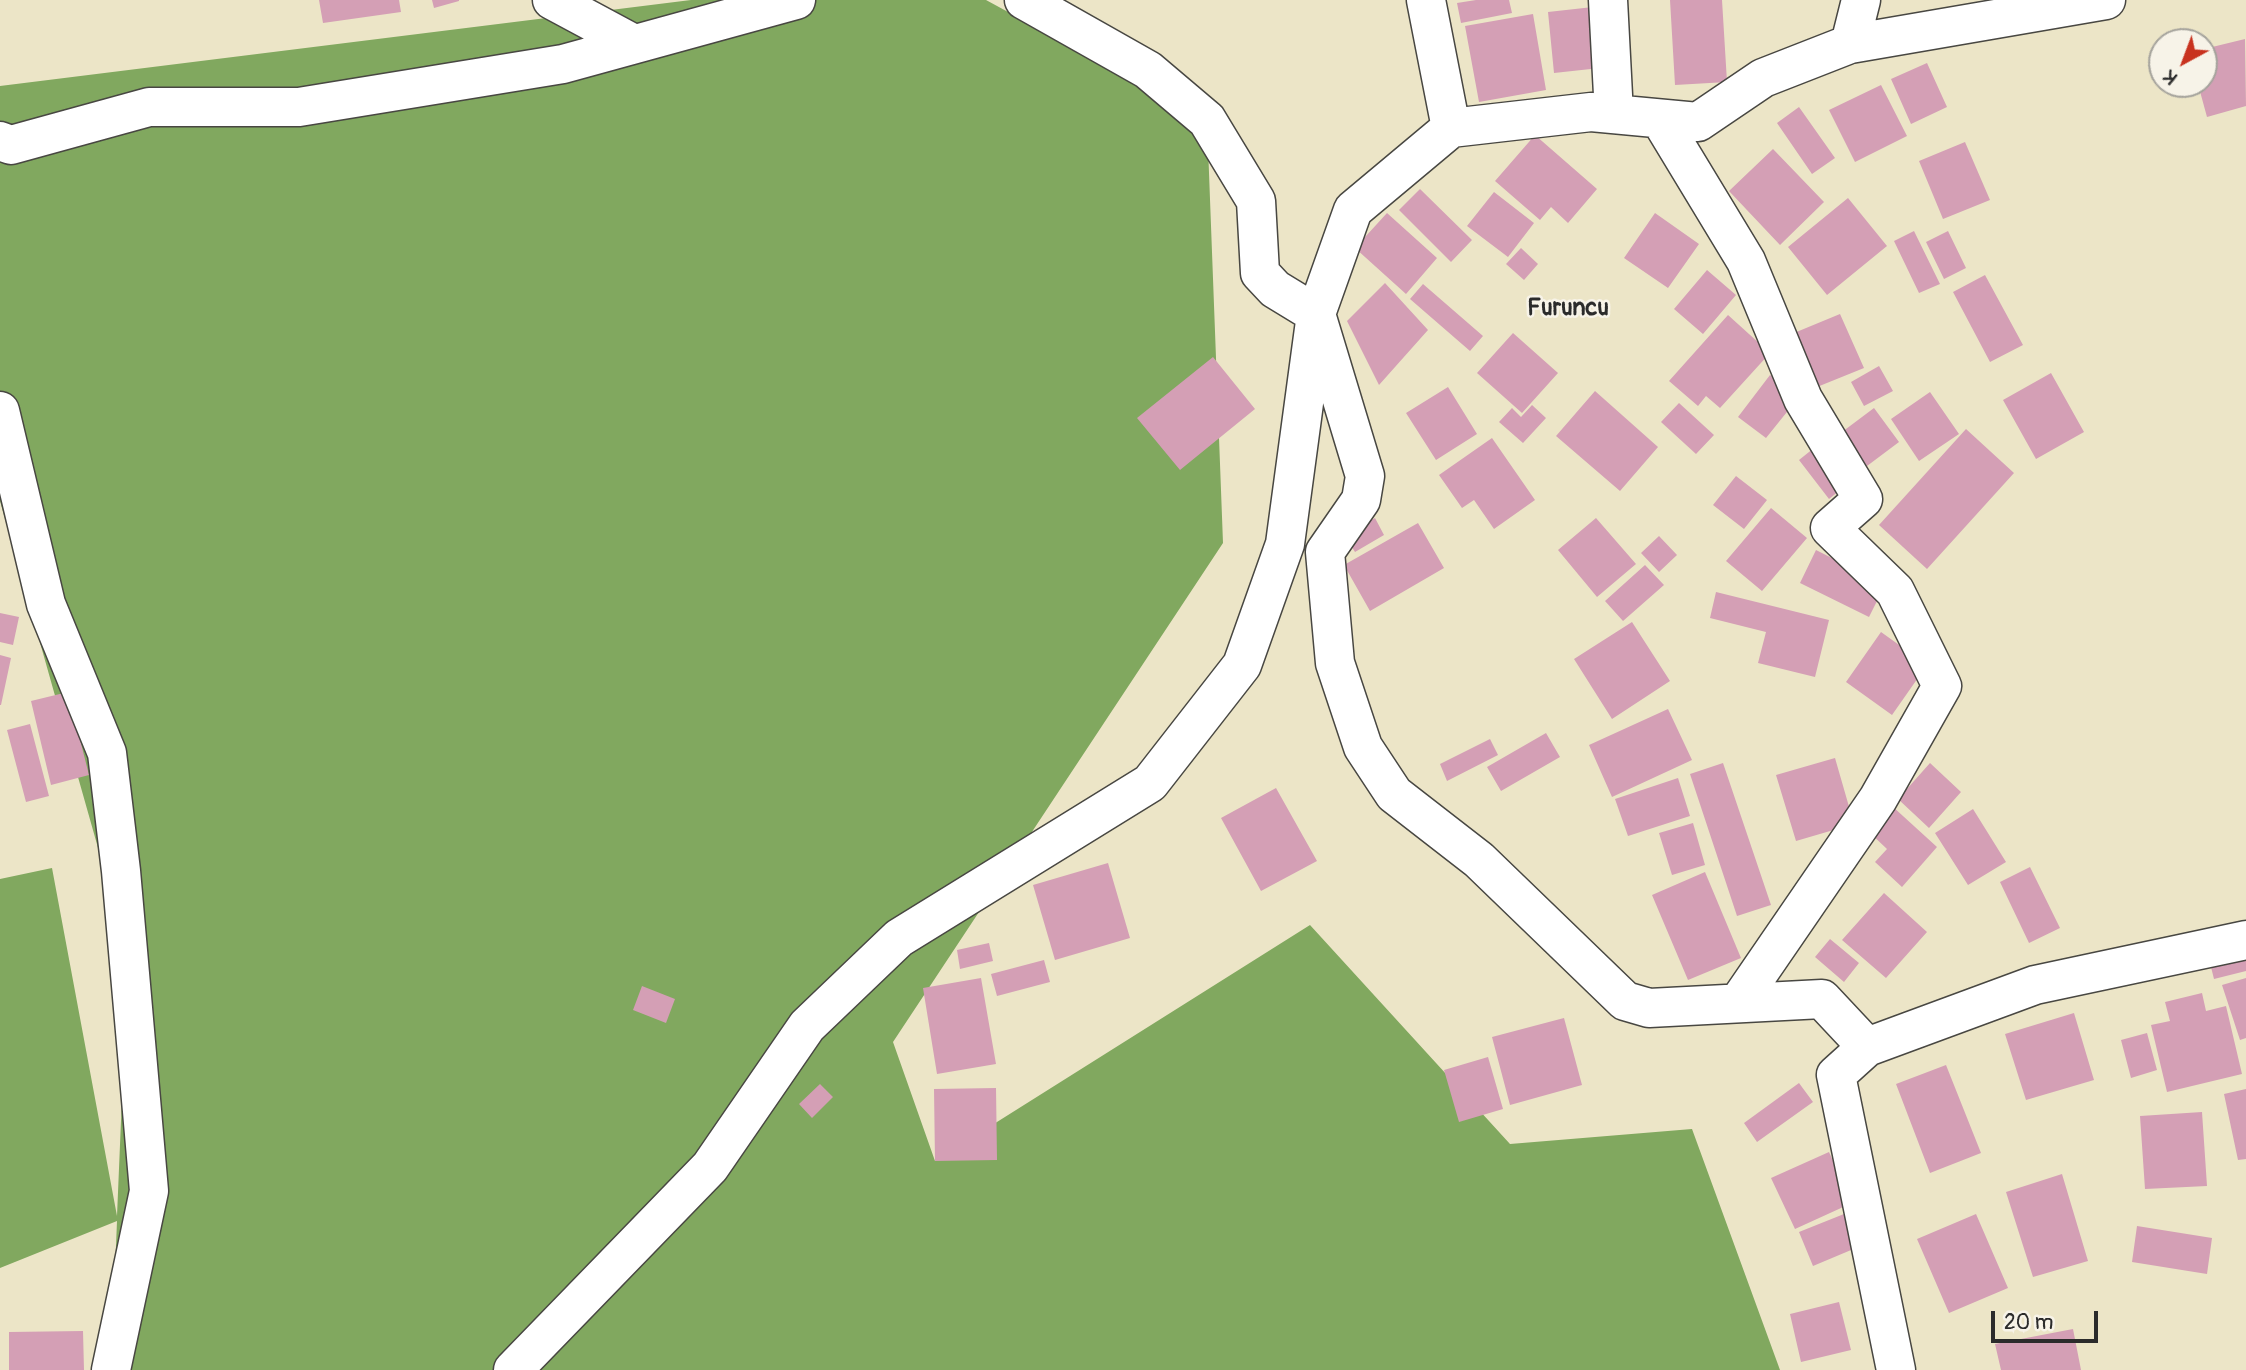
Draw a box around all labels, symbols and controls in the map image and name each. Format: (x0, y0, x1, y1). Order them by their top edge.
north arrow (2148, 28, 2218, 98)
text: K (2158, 65, 2183, 90)
district label: Furuncu (1527, 295, 1609, 323)
scale bar (1994, 1296, 2101, 1340)
text: 20 m (2004, 1309, 2053, 1336)

